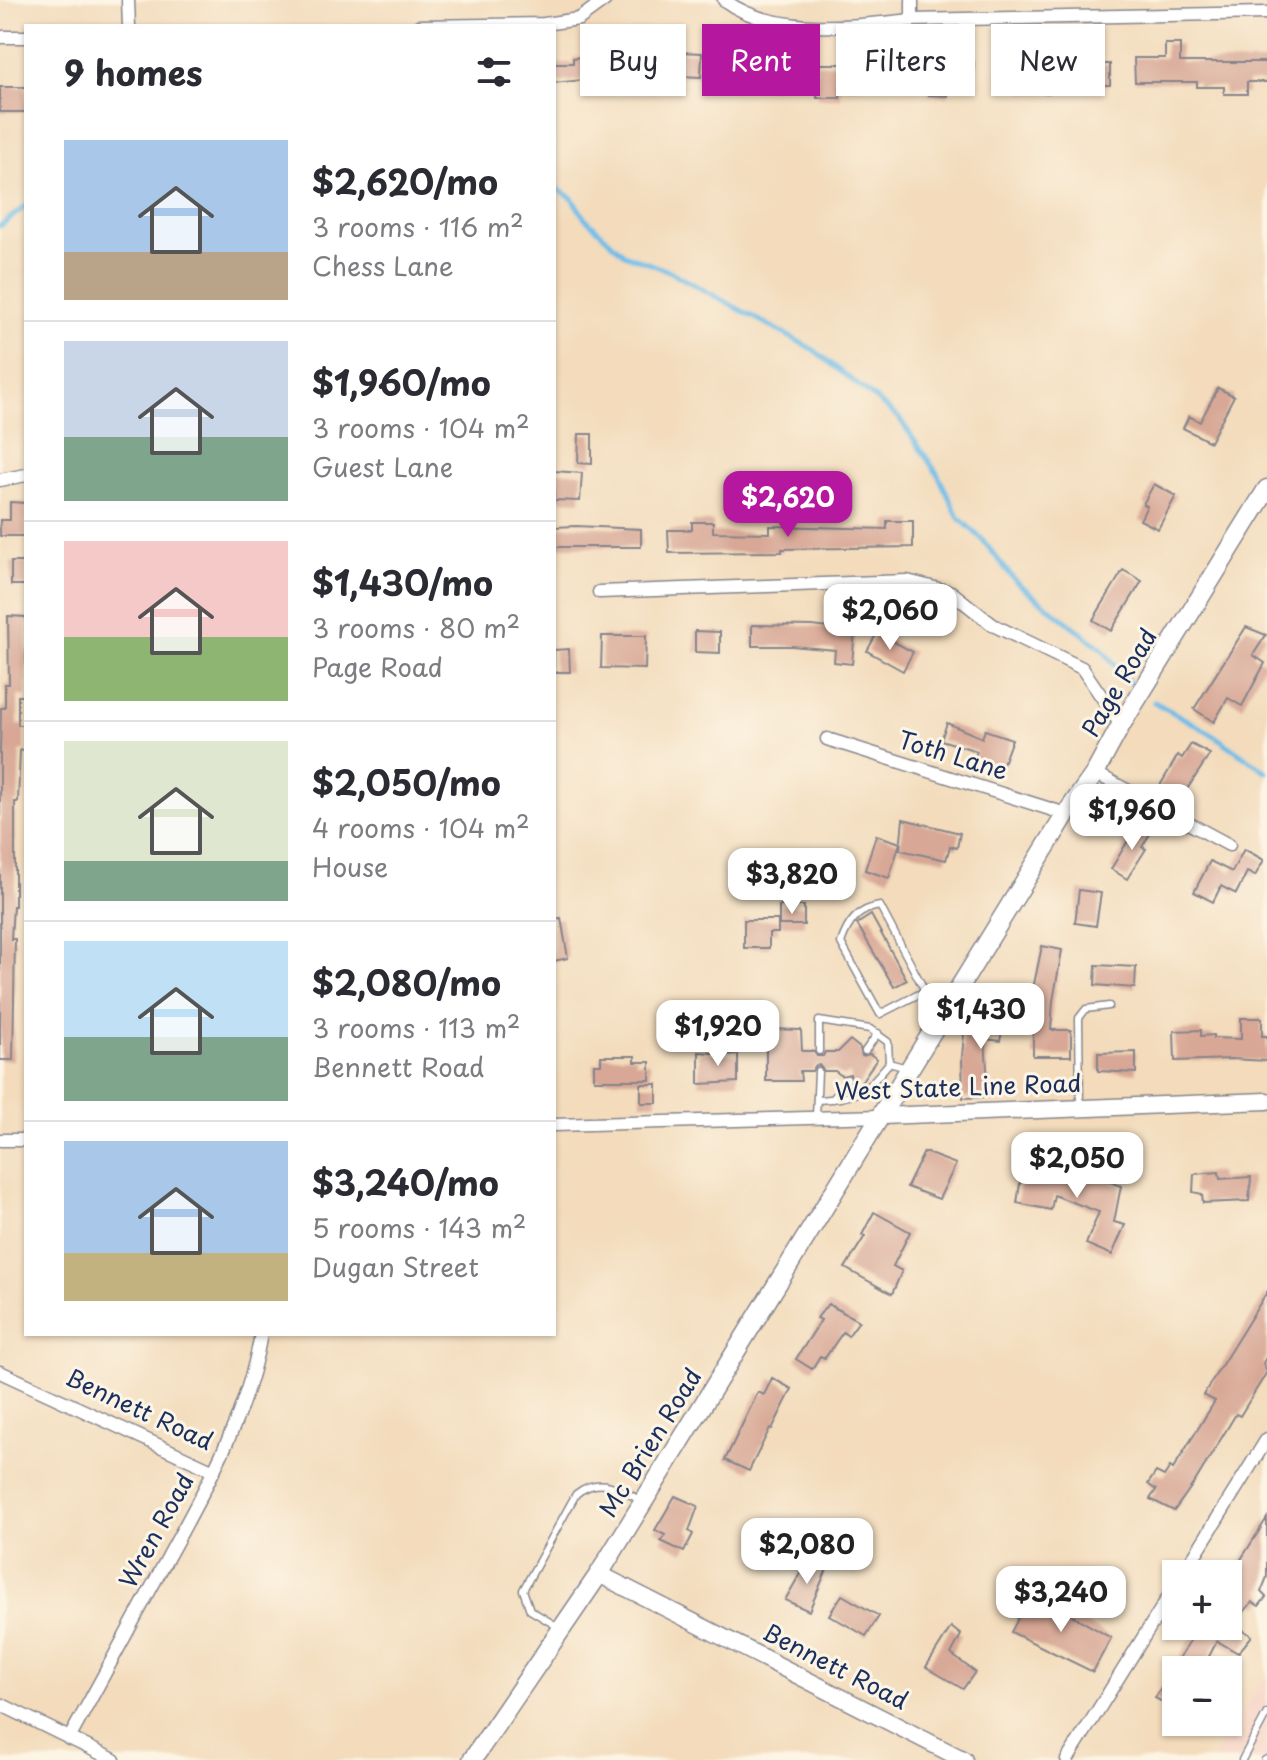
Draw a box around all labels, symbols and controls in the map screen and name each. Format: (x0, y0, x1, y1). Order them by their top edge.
chip: Buy (580, 24, 686, 96)
chip: Rent (702, 24, 820, 96)
chip: Filters (836, 24, 975, 96)
chip: New (991, 24, 1105, 96)
text: 9 homes (64, 46, 203, 98)
icon: filters (472, 50, 516, 94)
text: $2,620/mo (312, 155, 498, 207)
icon: home (128, 172, 224, 268)
text: 3 rooms · 116 m² (312, 207, 524, 246)
text: Chess Lane (312, 246, 454, 285)
text: $1,960/mo (312, 356, 491, 408)
icon: home (128, 373, 224, 469)
text: 3 rooms · 104 m² (312, 408, 530, 447)
text: Guest Lane (312, 447, 453, 486)
pin: $2,620 (723, 471, 853, 539)
text: $2,620 (741, 477, 835, 516)
text: $1,430/mo (312, 556, 493, 608)
icon: home (128, 573, 224, 669)
pin: $2,060 (825, 584, 955, 652)
text: $2,060 (842, 590, 938, 629)
text: 3 rooms · 80 m² (312, 608, 520, 647)
street label: Page Road (1072, 621, 1165, 743)
text: Page Road (312, 647, 443, 686)
street label: Toth Lane (894, 720, 1013, 788)
text: $2,050/mo (312, 756, 501, 808)
icon: home (128, 773, 224, 869)
pin: $1,960 (1067, 784, 1197, 852)
text: $1,960 (1088, 790, 1176, 829)
text: 4 rooms · 104 m² (312, 808, 530, 847)
text: House (312, 847, 388, 886)
pin: $3,820 (727, 848, 857, 916)
text: $3,820 (746, 854, 838, 893)
text: $2,080/mo (312, 956, 501, 1008)
icon: home (128, 973, 224, 1069)
pin: $1,430 (916, 983, 1046, 1051)
text: $1,430 (936, 989, 1026, 1028)
pin: $1,920 (653, 1000, 783, 1068)
text: $1,920 (674, 1006, 762, 1045)
text: 3 rooms · 113 m² (312, 1008, 520, 1047)
text: Bennett Road (312, 1047, 485, 1086)
street label: West State Line Road (834, 1064, 1082, 1108)
pin: $2,050 (1012, 1132, 1142, 1200)
text: $2,050 (1029, 1138, 1125, 1177)
text: $3,240/mo (312, 1156, 499, 1208)
icon: home (128, 1173, 224, 1269)
text: 5 rooms · 143 m² (312, 1208, 527, 1247)
text: Dugan Street (312, 1247, 479, 1286)
street label: Bennett Road (60, 1358, 220, 1458)
street label: Mc Brien Road (589, 1360, 710, 1523)
street label: Wren Road (109, 1466, 202, 1594)
pin: $2,080 (742, 1518, 872, 1586)
text: $2,080 (759, 1524, 855, 1563)
map controls (1162, 1560, 1242, 1736)
button: + (1162, 1560, 1242, 1640)
pin: $3,240 (996, 1566, 1126, 1634)
text: $3,240 (1014, 1572, 1108, 1611)
street label: Bennett Road (757, 1613, 915, 1717)
button: − (1162, 1656, 1242, 1736)

